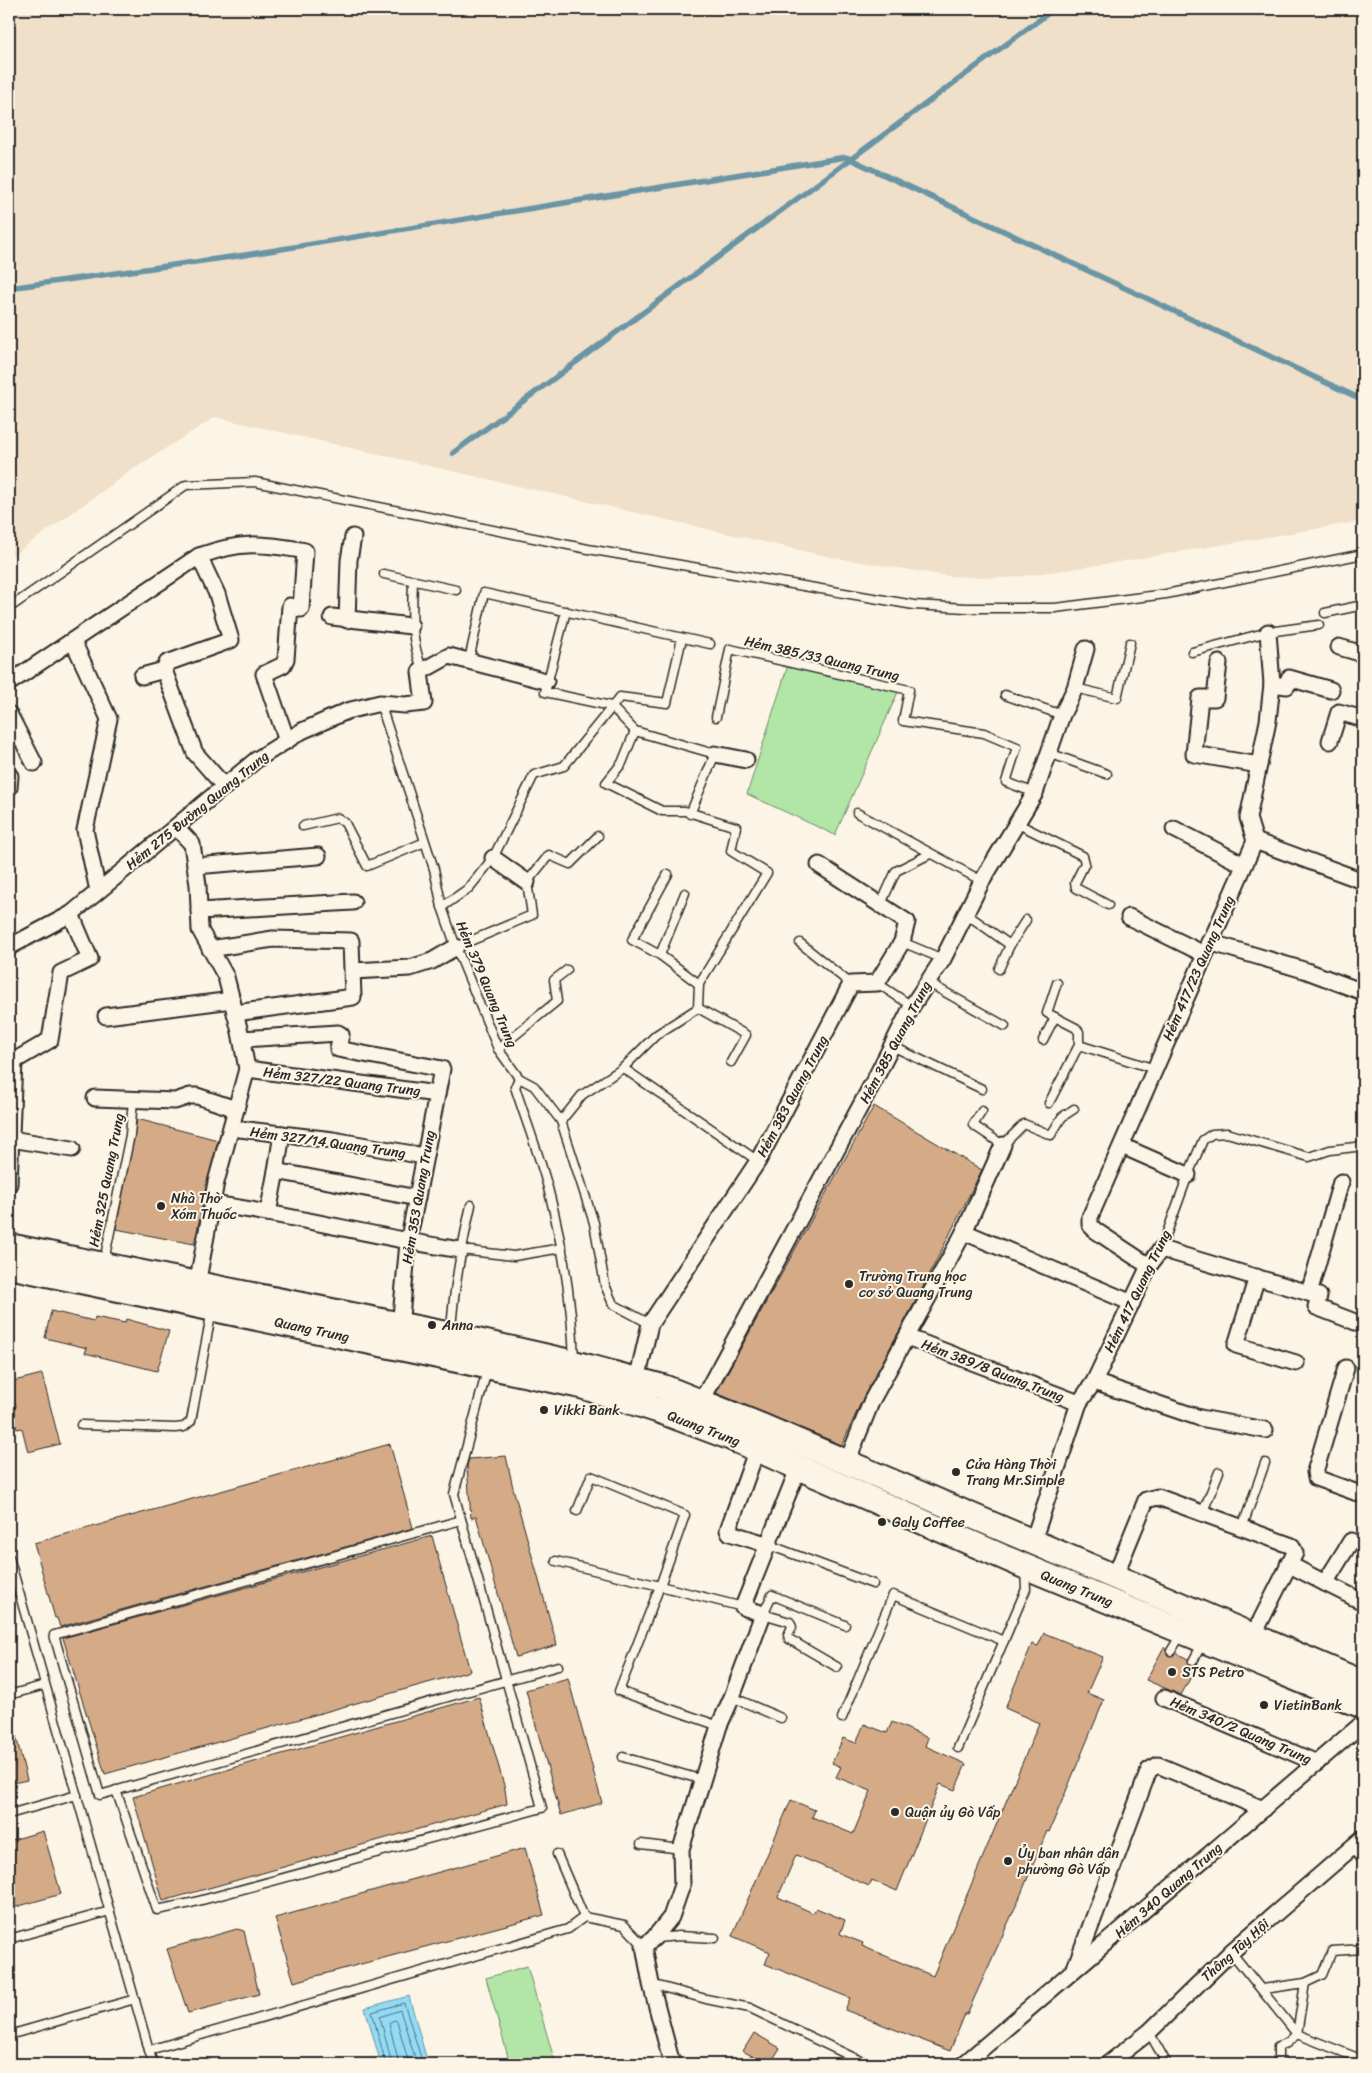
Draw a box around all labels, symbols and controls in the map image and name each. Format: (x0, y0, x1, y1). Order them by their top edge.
street label: Hẻm 385/33 Quang Trung (742, 628, 902, 688)
street label: Hẻm 275 Đường Quang Trung (120, 744, 275, 877)
street label: Hẻm 417/23 Quang Trung (1155, 891, 1242, 1045)
street label: Hẻm 379 Quang Trung (449, 917, 525, 1052)
street label: Hẻm 385 Quang Trung (852, 976, 938, 1108)
street label: Hẻm 383 Quang Trung (750, 1031, 835, 1162)
street label: Hẻm 327/22 Quang Trung (262, 1059, 422, 1104)
street label: Hẻm 325 Quang Trung (81, 1111, 132, 1249)
street label: Hẻm 327/14 Quang Trung (248, 1119, 407, 1166)
street label: Hẻm 353 Quang Trung (394, 1128, 443, 1266)
place label: Nhà Thờ Xóm Thuốc (170, 1186, 237, 1227)
marker: Nhà Thờ Xóm Thuốc (155, 1200, 167, 1212)
street label: Hẻm 417 Quang Trung (1097, 1225, 1178, 1357)
place label: Trường Trung học cơ sở Quang Trung (859, 1264, 972, 1305)
marker: Trường Trung học cơ sở Quang Trung (843, 1278, 855, 1290)
street label: Quang Trung (272, 1309, 352, 1350)
place label: Anna (441, 1313, 473, 1338)
marker: Anna (426, 1319, 438, 1331)
street label: Hẻm 389/8 Quang Trung (918, 1332, 1068, 1409)
place label: Vikki Bank (554, 1398, 620, 1423)
street label: Quang Trung (664, 1403, 744, 1454)
marker: Vikki Bank (538, 1404, 550, 1416)
place label: Cửa Hàng Thời Trang Mr.Simple (966, 1452, 1065, 1493)
marker: Cửa Hàng Thời Trang Mr.Simple (950, 1466, 962, 1478)
place label: Galy Coffee (892, 1510, 965, 1535)
marker: Galy Coffee (876, 1516, 888, 1528)
street label: Quang Trung (1037, 1563, 1117, 1614)
place label: STS Petro (1182, 1660, 1244, 1685)
marker: STS Petro (1166, 1666, 1178, 1678)
street label: Hẻm 340/2 Quang Trung (1166, 1689, 1316, 1772)
place label: VietinBank (1274, 1693, 1343, 1718)
marker: VietinBank (1258, 1699, 1270, 1711)
place label: Quận ủy Gò Vấp (905, 1800, 1001, 1825)
marker: Quận ủy Gò Vấp (889, 1806, 901, 1818)
street label: Hẻm 340 Quang Trung (1109, 1836, 1228, 1945)
place label: Ủy ban nhân dân phường Gò Vấp (1017, 1841, 1119, 1882)
marker: Ủy ban nhân dân phường Gò Vấp (1002, 1855, 1014, 1867)
street label: Thông Tây Hội (1195, 1912, 1276, 1988)

